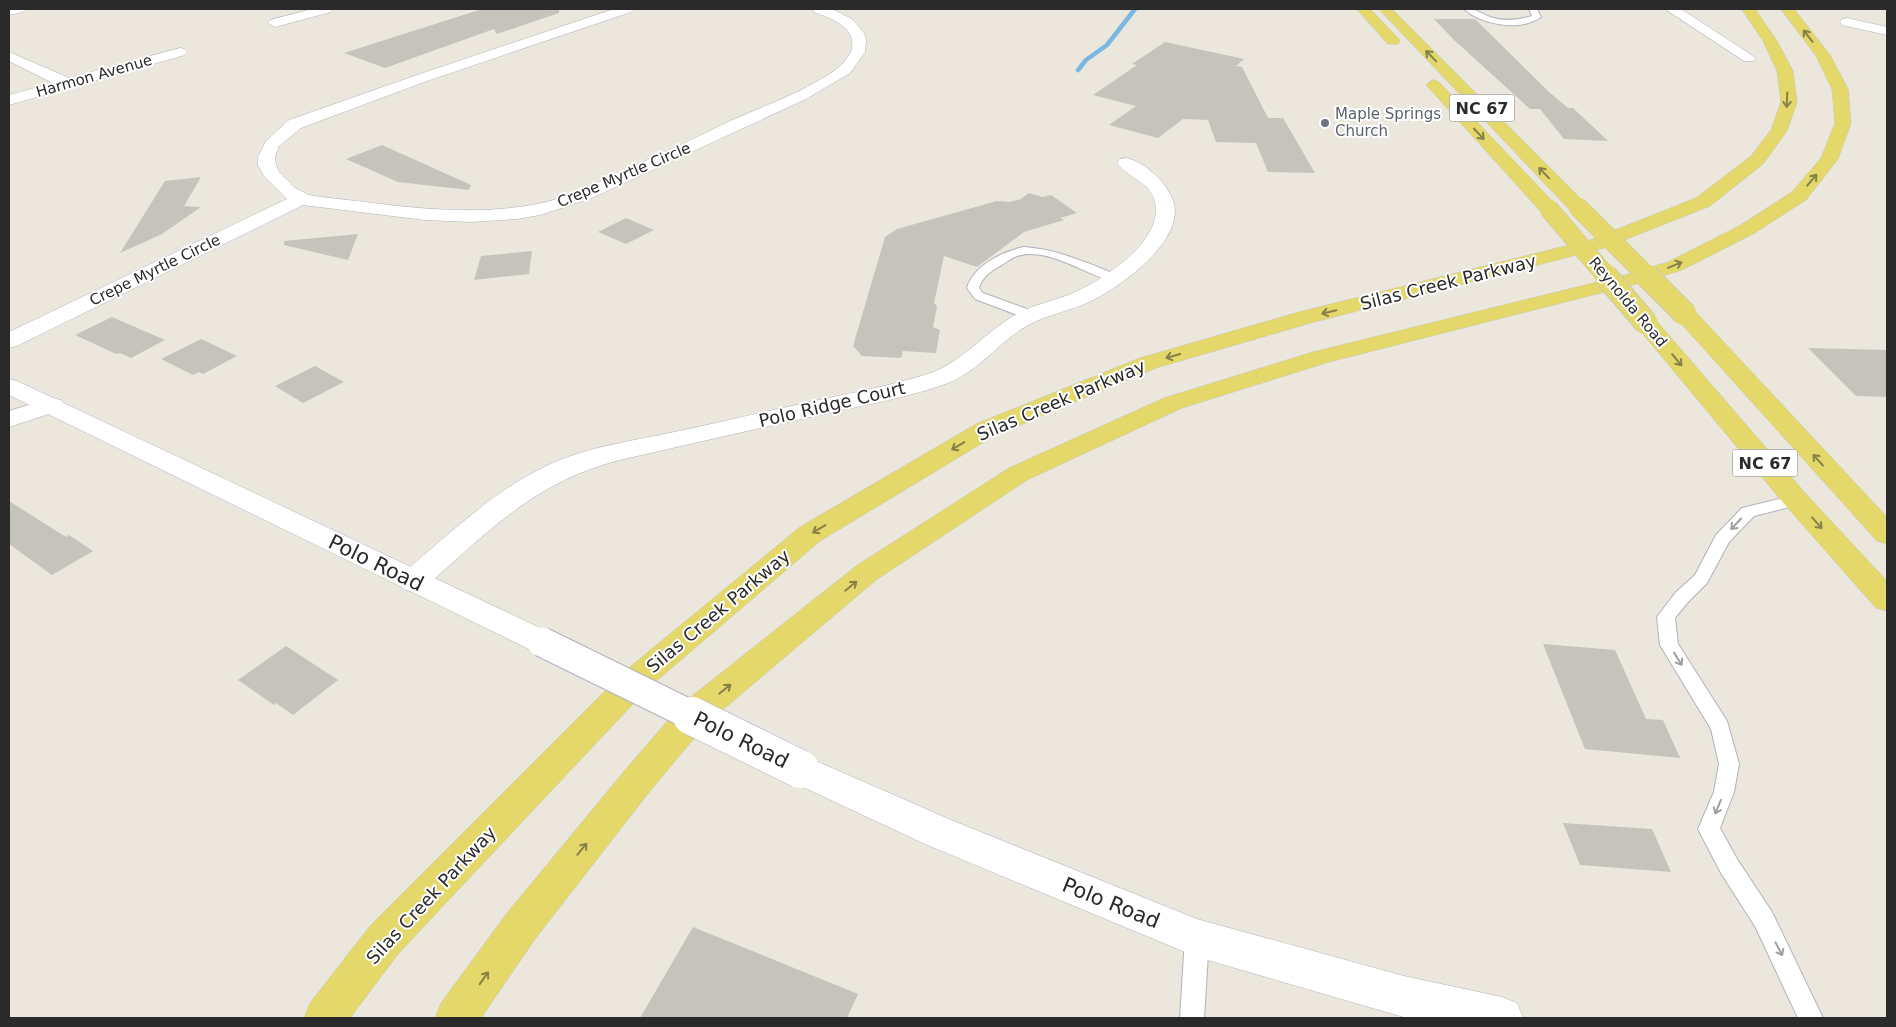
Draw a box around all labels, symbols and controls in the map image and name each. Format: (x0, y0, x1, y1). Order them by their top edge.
one-way arrow (1802, 29, 1813, 42)
one-way arrow (1425, 50, 1437, 62)
street label: Harmon Avenue (34, 51, 154, 101)
one-way arrow (1782, 91, 1792, 107)
road number: NC 67 (1450, 95, 1514, 122)
place label: Maple Springs Church (1335, 105, 1441, 140)
marker: Maple Springs Church (1319, 117, 1331, 129)
one-way arrow (1473, 128, 1485, 141)
street label: Crepe Myrtle Circle (555, 139, 693, 211)
one-way arrow (1538, 166, 1550, 179)
one-way arrow (1806, 174, 1817, 187)
street label: Crepe Myrtle Circle (87, 231, 223, 309)
street label: Silas Creek Parkway (1358, 250, 1539, 314)
street label: Reynolda Road (1585, 253, 1671, 351)
one-way arrow (1667, 260, 1682, 269)
one-way arrow (1321, 308, 1337, 317)
one-way arrow (1165, 352, 1181, 362)
one-way arrow (1672, 353, 1683, 366)
street label: Silas Creek Parkway (974, 355, 1149, 445)
street label: Polo Ridge Court (757, 377, 907, 431)
one-way arrow (952, 441, 966, 451)
road number: NC 67 (1732, 449, 1798, 476)
one-way arrow (1812, 454, 1824, 466)
one-way arrow (1811, 517, 1823, 530)
one-way arrow (1730, 518, 1742, 531)
one-way arrow (812, 524, 826, 534)
street label: Polo Road (325, 530, 427, 596)
street label: Silas Creek Parkway (642, 545, 794, 677)
one-way arrow (844, 580, 857, 591)
one-way arrow (1673, 652, 1683, 666)
one-way arrow (718, 683, 731, 694)
street label: Polo Road (690, 707, 792, 773)
one-way arrow (1713, 799, 1722, 814)
street label: Silas Creek Parkway (362, 821, 501, 968)
one-way arrow (577, 843, 588, 856)
street label: Polo Road (1059, 873, 1163, 933)
one-way arrow (1775, 941, 1784, 956)
one-way arrow (479, 971, 489, 985)

